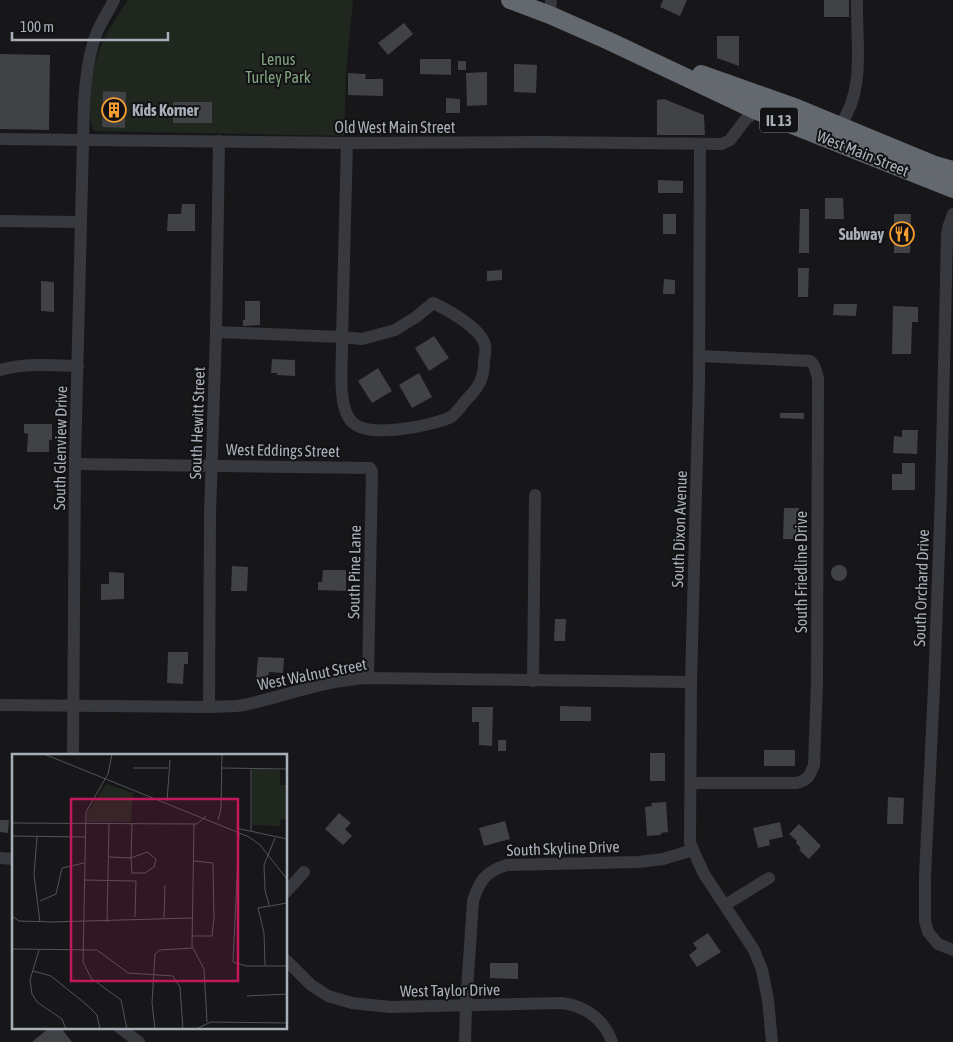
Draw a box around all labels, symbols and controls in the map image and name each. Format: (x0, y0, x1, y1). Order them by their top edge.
scale bar (12, 10, 169, 42)
text: 100 m (20, 18, 54, 35)
park label: Lenus Turley Park (245, 50, 311, 87)
building icon: Kids Korner (101, 97, 127, 123)
place label: Kids Korner (132, 101, 199, 119)
road number: IL 13 (760, 108, 798, 132)
street label: Old West Main Street (335, 118, 456, 136)
street label: West Main Street (814, 126, 912, 180)
restaurant icon: Subway (889, 221, 915, 247)
place label: Subway (839, 225, 884, 243)
street label: South Hewitt Street (186, 366, 208, 480)
street label: South Glenview Drive (50, 386, 70, 510)
street label: West Eddings Street (226, 440, 341, 461)
street label: South Dixon Avenue (668, 470, 690, 588)
street label: South Friedline Drive (792, 511, 810, 633)
street label: South Pine Lane (344, 525, 364, 619)
street label: South Orchard Drive (910, 529, 932, 647)
street label: West Walnut Street (256, 654, 369, 693)
inset map (12, 754, 288, 1030)
street label: South Skyline Drive (506, 837, 620, 860)
street label: West Taylor Drive (400, 980, 500, 1001)

